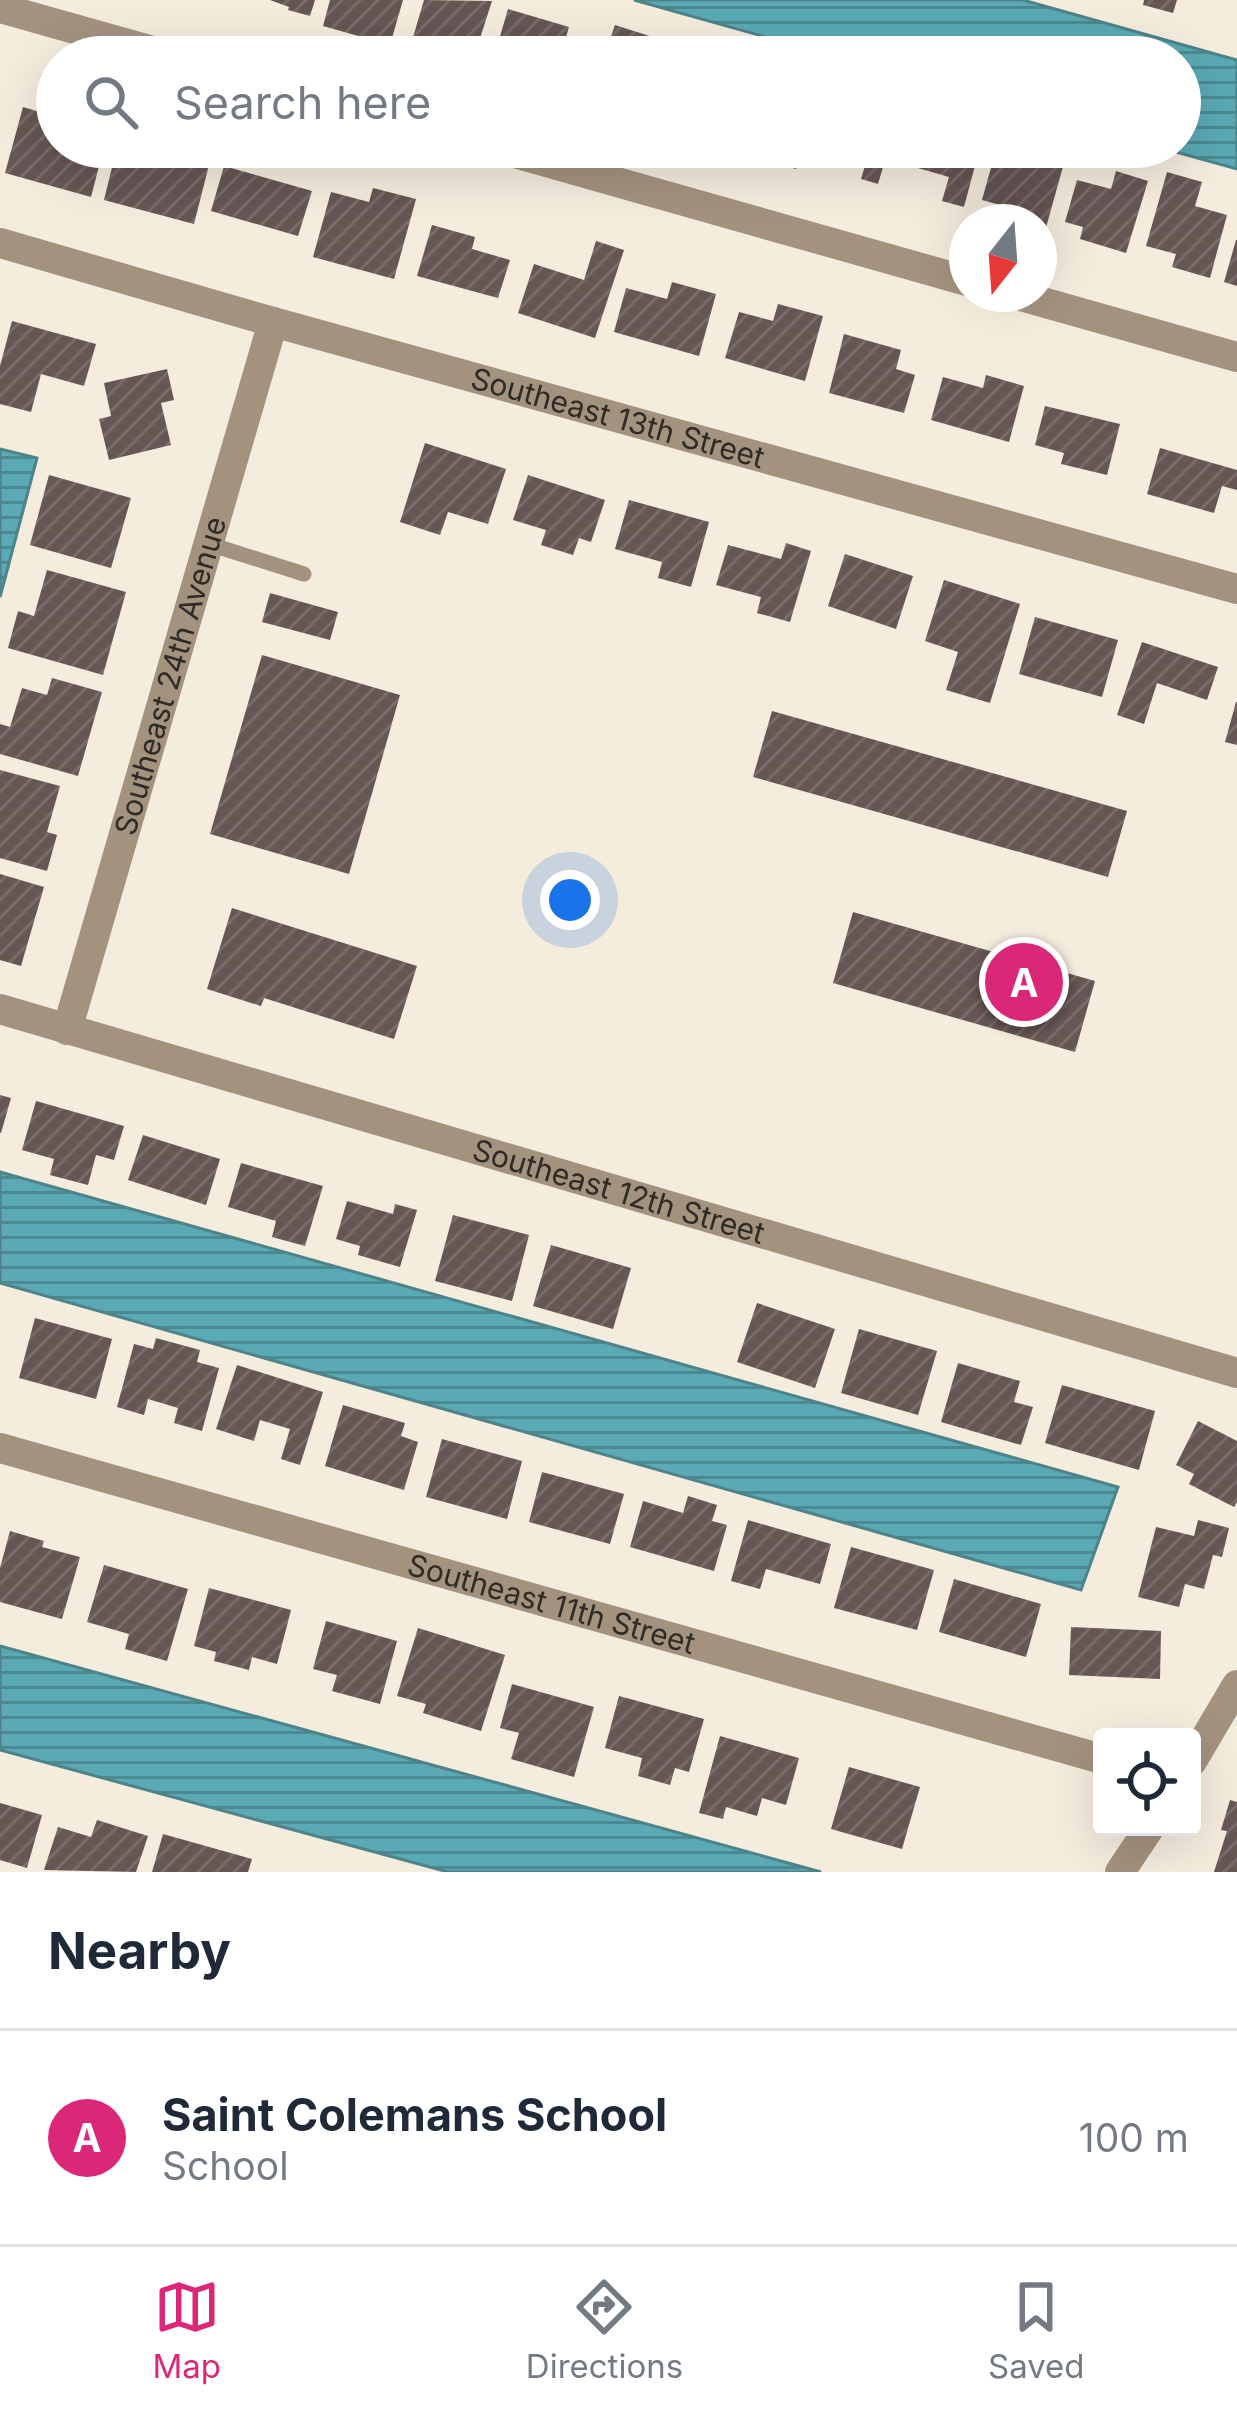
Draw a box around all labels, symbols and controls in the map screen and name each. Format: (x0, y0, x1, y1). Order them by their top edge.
search box (36, 36, 1201, 168)
icon: search (78, 69, 144, 135)
text: Search here (174, 75, 431, 130)
north arrow (949, 204, 1057, 312)
street label: Southeast 13th Street (467, 360, 769, 475)
street label: Southeast 24th Avenue (107, 512, 233, 839)
your location (540, 870, 600, 930)
pin: A (985, 937, 1063, 1027)
street label: Southeast 12th Street (469, 1131, 769, 1251)
street label: Southeast 11th Street (404, 1546, 699, 1661)
map controls (1093, 1728, 1201, 1836)
button: locate (1093, 1728, 1201, 1836)
text: Nearby (48, 1920, 231, 1981)
text: Saint Colemans School (162, 2087, 667, 2142)
text: A (72, 2114, 102, 2161)
text: 100 m (1079, 2114, 1189, 2161)
text: School (162, 2142, 289, 2189)
tab: Map (152, 2274, 221, 2386)
tab: Directions (526, 2274, 683, 2386)
tab: Saved (988, 2274, 1085, 2386)

